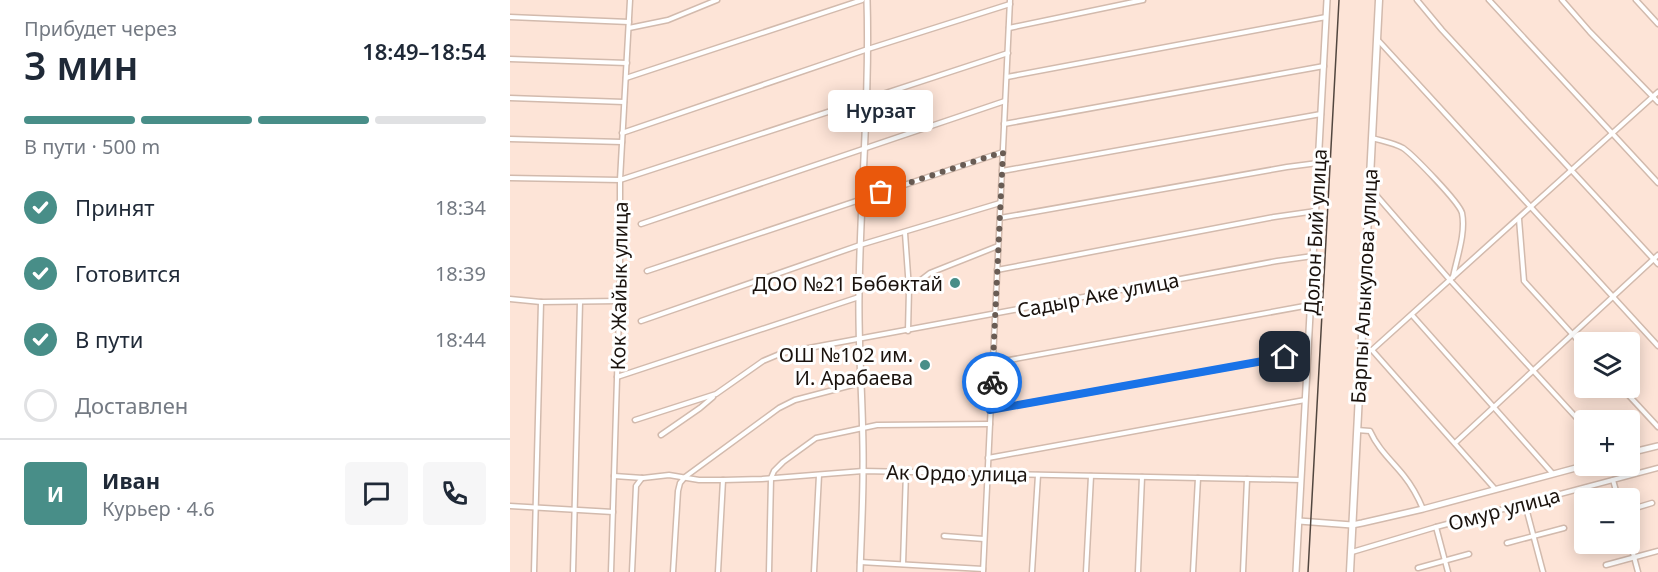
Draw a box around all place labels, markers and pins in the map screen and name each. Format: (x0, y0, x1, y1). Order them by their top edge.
callout: Нурзат (828, 90, 934, 132)
pin (855, 166, 906, 217)
place label: ДОО №21 Бөбөктай (752, 270, 943, 297)
marker: ДОО №21 Бөбөктай (948, 276, 962, 290)
pin (1259, 331, 1310, 382)
place label: ОШ №102 им. И. Арабаева (779, 341, 913, 391)
marker: ОШ №102 им. И. Арабаева (918, 358, 932, 372)

